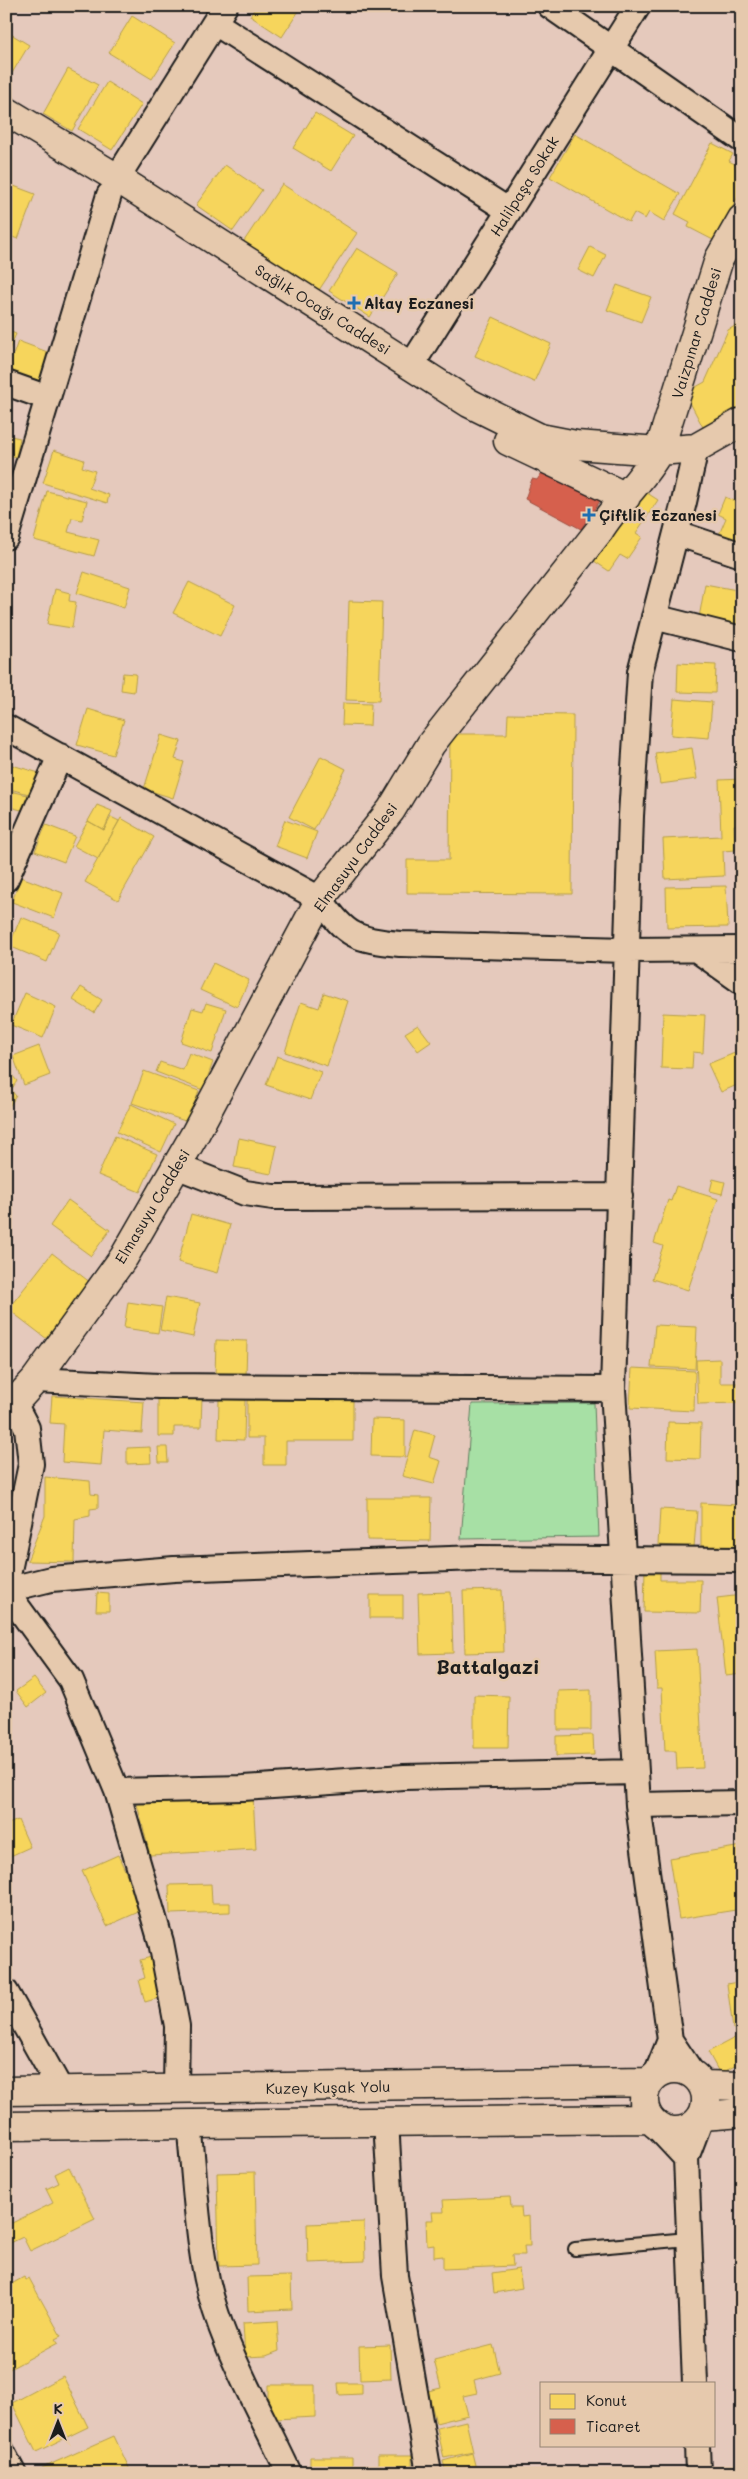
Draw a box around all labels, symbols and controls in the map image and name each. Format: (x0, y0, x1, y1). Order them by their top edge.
street label: Halilpaşa Sokak (485, 132, 563, 240)
street label: Sağlık Ocağı Caddesi (251, 259, 395, 359)
street label: Vaizpınar Caddesi (667, 265, 725, 401)
place label: Altay Eczanesi (364, 293, 474, 313)
marker: Altay Eczanesi (348, 297, 360, 309)
place label: Çiftlik Eczanesi (599, 505, 717, 525)
marker: Çiftlik Eczanesi (583, 509, 595, 521)
street label: Elmasuyu Caddesi (309, 798, 401, 916)
street label: Elmasuyu Caddesi (110, 1145, 194, 1267)
district label: Battalgazi (436, 1653, 540, 1679)
street label: Kuzey Kuşak Yolu (265, 2076, 391, 2098)
legend (540, 2382, 716, 2446)
text: Konut (586, 2390, 627, 2410)
north arrow (32, 2396, 82, 2446)
text: K (53, 2399, 63, 2418)
text: Ticaret (586, 2416, 641, 2436)

